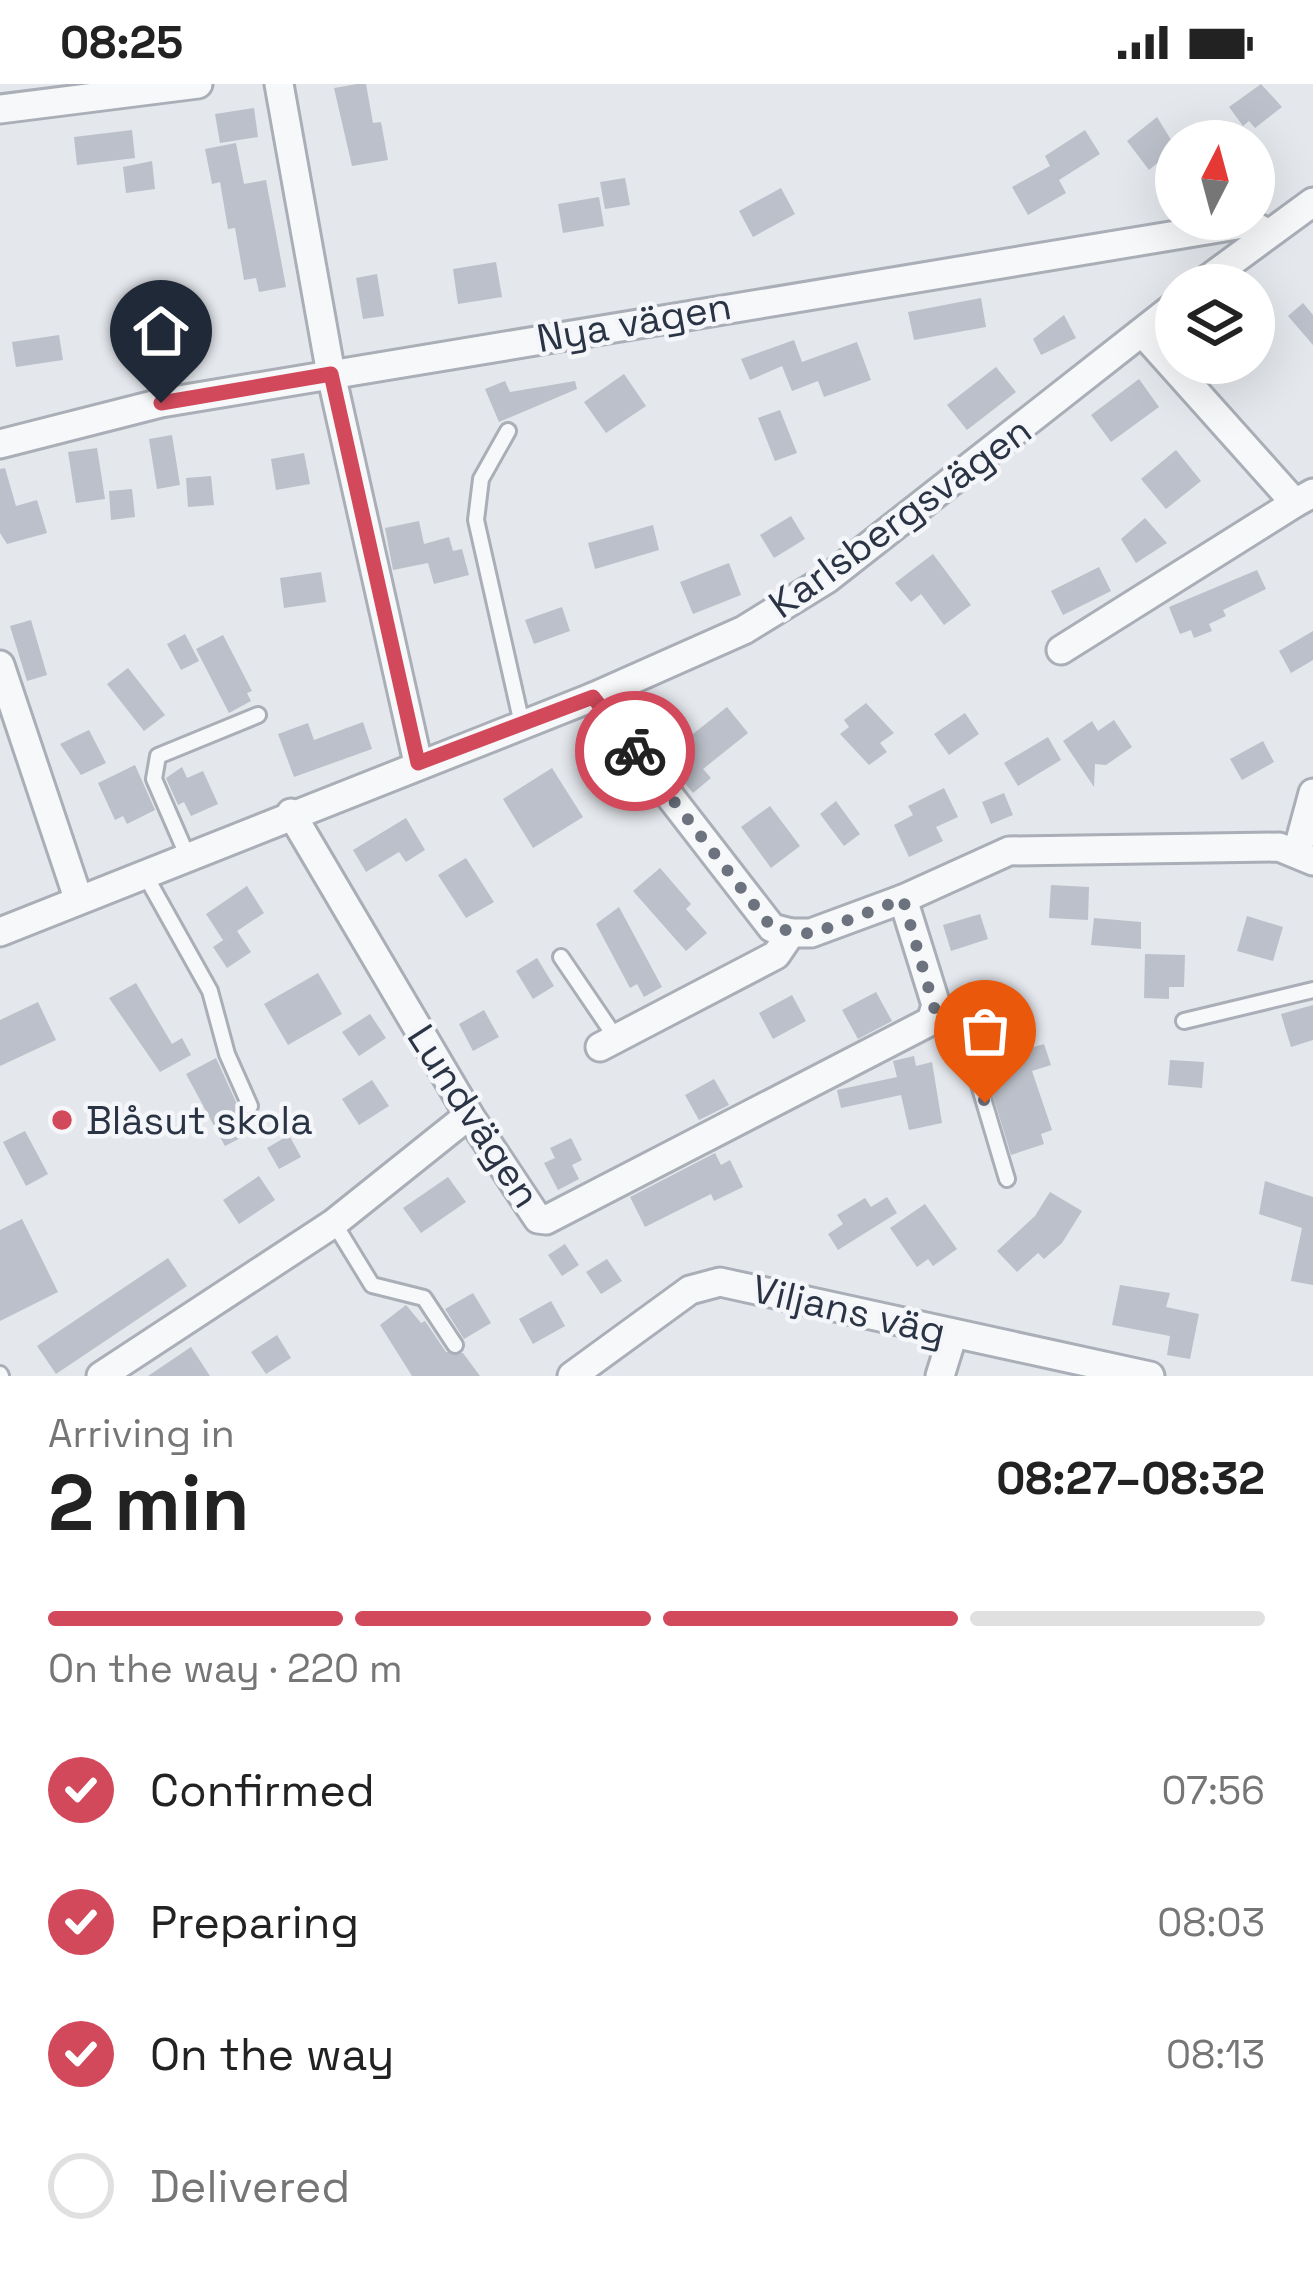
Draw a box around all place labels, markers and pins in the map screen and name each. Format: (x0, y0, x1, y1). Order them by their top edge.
pin (110, 280, 212, 403)
pin (934, 980, 1036, 1103)
place label: Blåsut skola (86, 1096, 313, 1145)
marker: Blåsut skola (49, 1107, 75, 1133)

